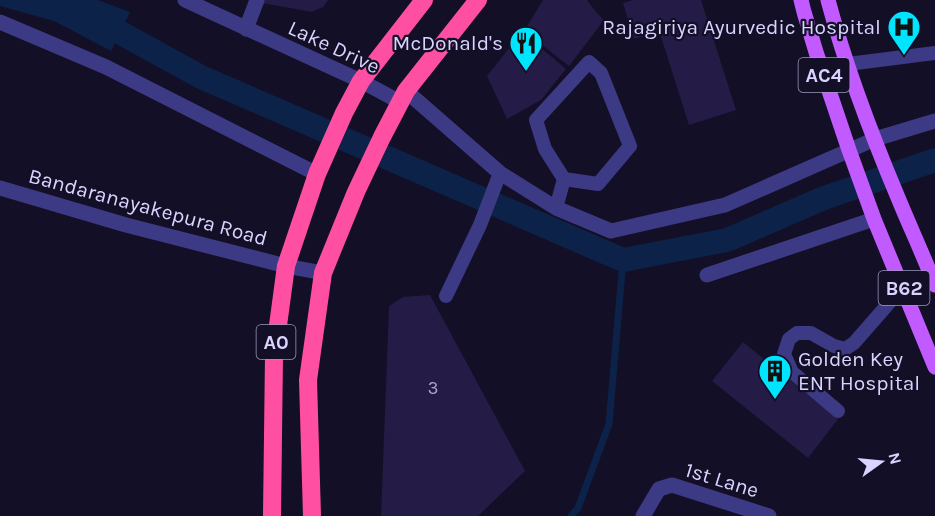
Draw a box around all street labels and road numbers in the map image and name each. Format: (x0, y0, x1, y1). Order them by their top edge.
street label: Lake Drive (285, 15, 383, 79)
road number: AC4 (798, 58, 850, 92)
street label: Bandaranayakepura Road (26, 164, 270, 250)
road number: B62 (878, 271, 930, 305)
road number: A0 (256, 325, 296, 359)
street label: 1st Lane (682, 457, 762, 503)

